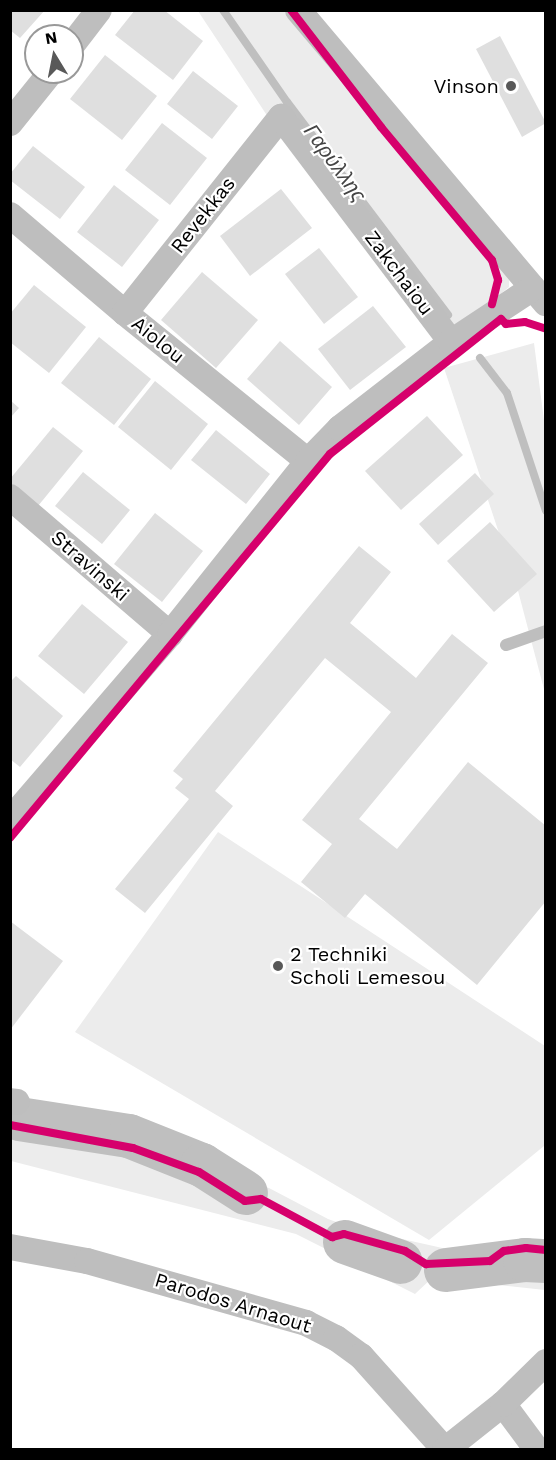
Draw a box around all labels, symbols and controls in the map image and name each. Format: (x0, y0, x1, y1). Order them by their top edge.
north arrow (24, 24, 84, 84)
text: N (44, 27, 59, 48)
place label: Vinson (433, 74, 499, 98)
marker: Vinson (504, 79, 518, 93)
water label: Γαρύλλης (298, 119, 372, 207)
street label: Revekkas (166, 172, 240, 258)
street label: Zakchaiou (359, 226, 439, 320)
street label: Aiolou (127, 311, 189, 369)
street label: Stravinski (46, 526, 134, 606)
place label: 2 Techniki Scholi Lemesou (290, 942, 445, 989)
marker: 2 Techniki Scholi Lemesou (271, 959, 285, 973)
street label: Parodos Arnaout (152, 1268, 314, 1338)

